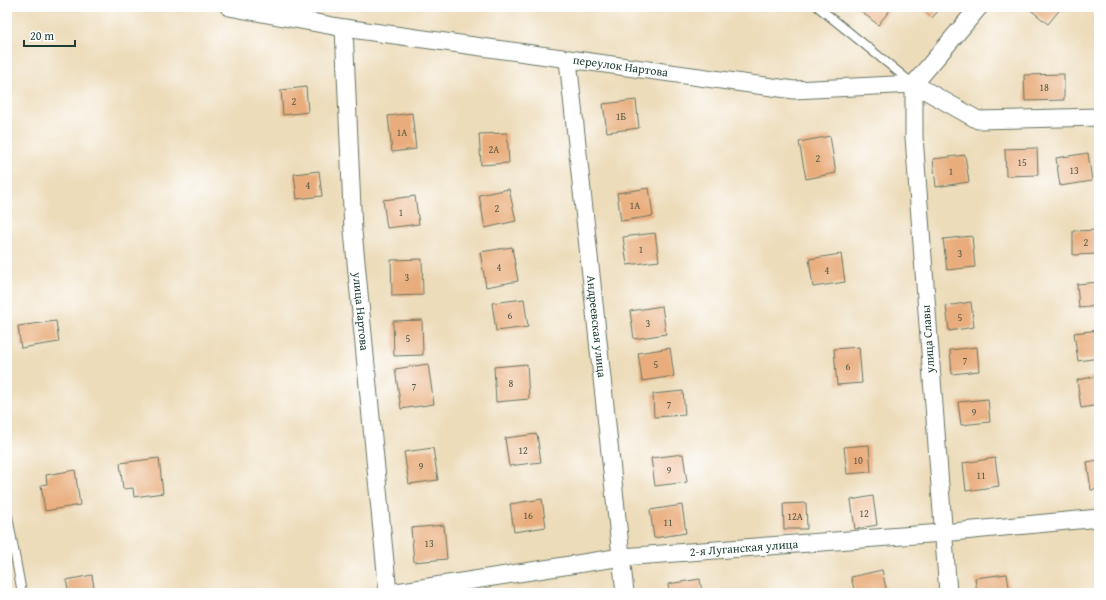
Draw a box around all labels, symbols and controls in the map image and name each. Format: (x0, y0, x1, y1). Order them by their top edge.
scale bar (24, 22, 75, 48)
text: 20 m (30, 27, 54, 44)
street label: переулок Нартова (572, 51, 670, 81)
house number: 18 (1039, 80, 1049, 95)
house number: 2 (292, 94, 297, 109)
house number: 1Б (616, 109, 627, 124)
house number: 1А (397, 125, 407, 140)
house number: 2А (489, 142, 499, 157)
house number: 2 (816, 151, 821, 166)
house number: 15 (1017, 155, 1027, 170)
house number: 13 (1069, 163, 1079, 178)
house number: 1 (949, 164, 954, 179)
house number: 4 (306, 178, 311, 193)
house number: 1А (630, 198, 640, 213)
house number: 2 (495, 201, 500, 216)
house number: 1 (399, 205, 404, 220)
house number: 2 (1084, 235, 1089, 250)
house number: 1 (639, 242, 644, 257)
house number: 3 (958, 246, 963, 261)
house number: 4 (497, 260, 502, 275)
house number: 4 (825, 263, 830, 278)
street label: улица Нартова (349, 270, 374, 352)
house number: 3 (405, 270, 410, 285)
street label: Андреевская улица (583, 274, 611, 379)
street label: улица Славы (917, 304, 938, 375)
house number: 6 (508, 308, 513, 323)
house number: 5 (958, 310, 963, 325)
house number: 3 (646, 316, 651, 331)
house number: 5 (406, 331, 411, 346)
house number: 7 (963, 353, 968, 368)
house number: 5 (654, 357, 659, 372)
house number: 6 (846, 359, 851, 374)
house number: 8 (509, 376, 514, 391)
house number: 7 (412, 379, 417, 394)
house number: 7 (667, 397, 672, 412)
house number: 9 (972, 405, 977, 420)
house number: 12 (518, 443, 528, 458)
house number: 10 (853, 453, 863, 468)
house number: 9 (419, 459, 424, 474)
house number: 9 (667, 463, 672, 478)
house number: 11 (976, 468, 986, 483)
house number: 12 (859, 506, 869, 521)
house number: 16 (523, 508, 533, 523)
house number: 12А (787, 509, 803, 524)
house number: 11 (663, 515, 673, 530)
street label: 2-я Луганская улица (689, 535, 799, 560)
house number: 13 (424, 536, 434, 551)

